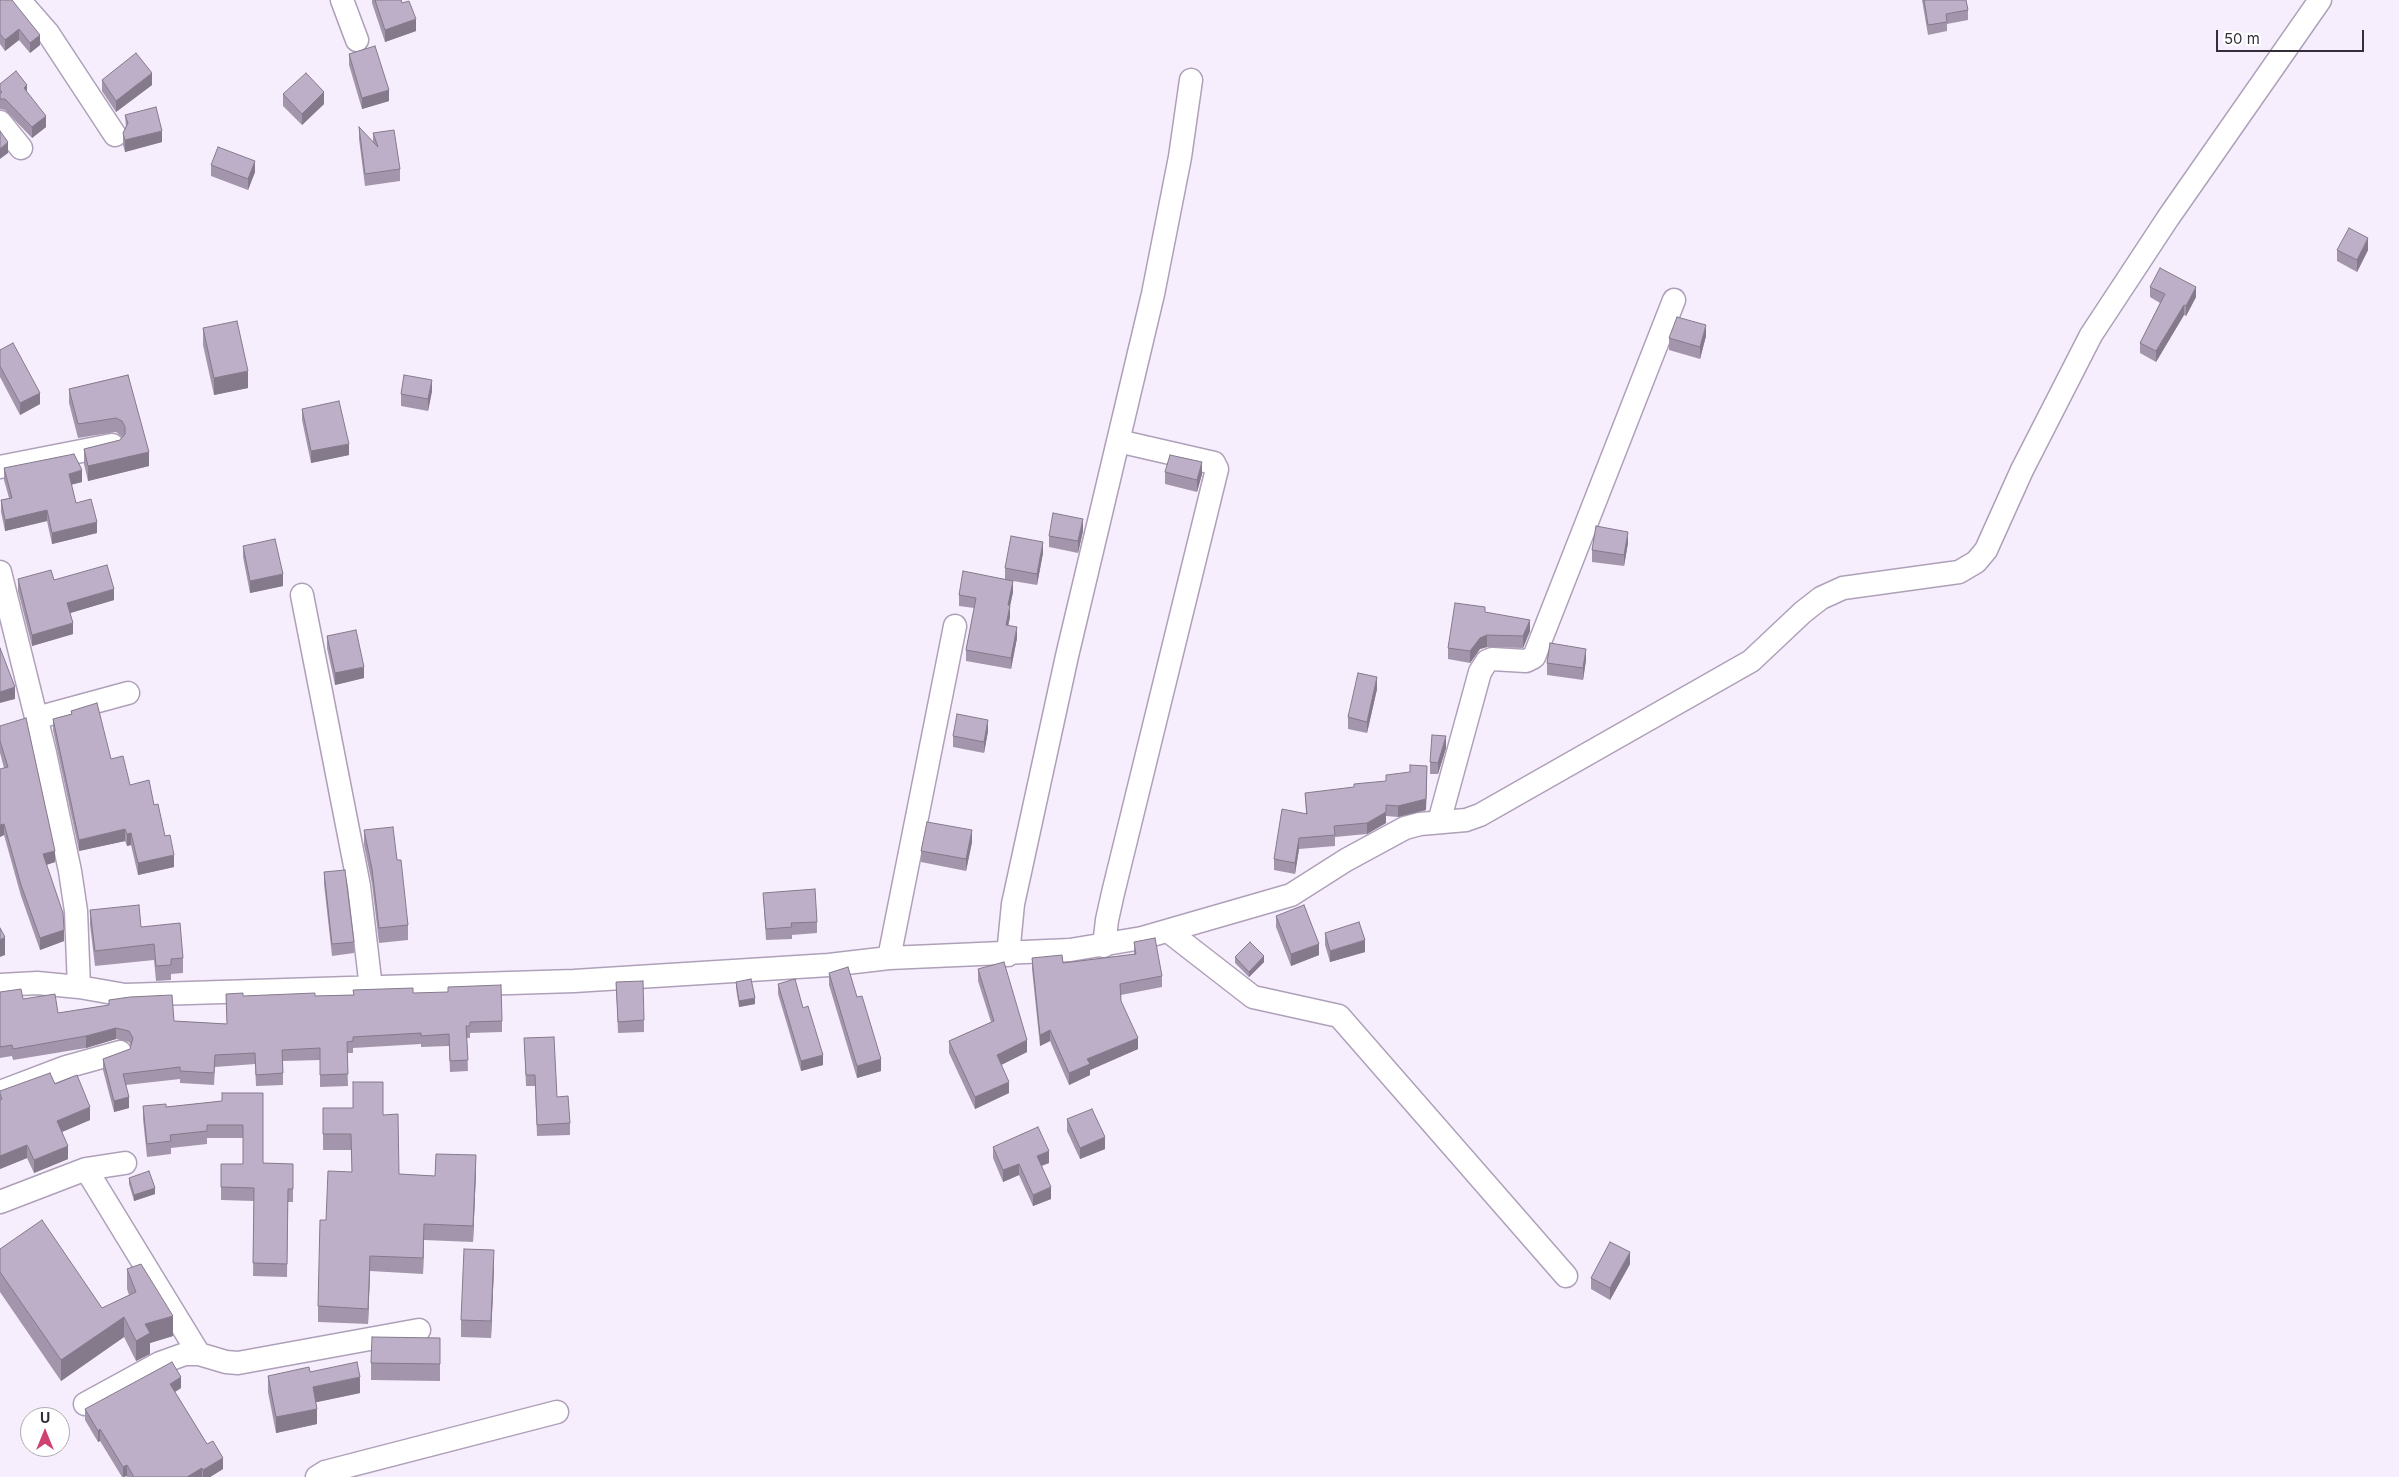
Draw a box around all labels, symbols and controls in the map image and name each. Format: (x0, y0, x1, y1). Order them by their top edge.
scale bar (2219, 20, 2366, 52)
text: 50 m (2224, 29, 2260, 48)
north arrow (20, 1407, 70, 1457)
text: U (40, 1409, 50, 1426)

